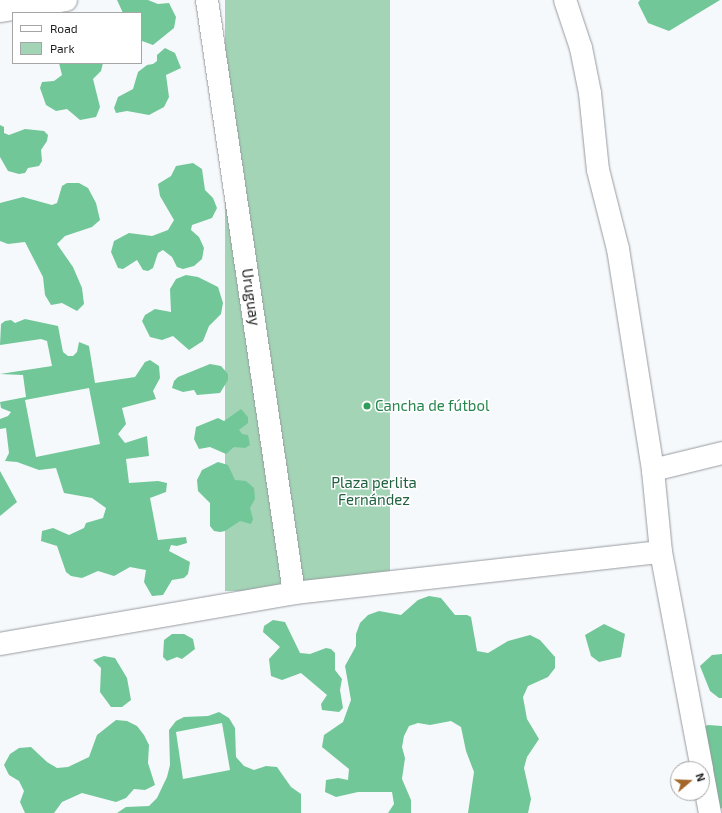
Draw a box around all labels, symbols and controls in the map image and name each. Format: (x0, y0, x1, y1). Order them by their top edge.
legend (12, 12, 142, 64)
text: Road (50, 21, 78, 35)
text: Park (50, 41, 75, 55)
street label: Uruguay (238, 267, 264, 327)
place label: Cancha de fútbol (375, 397, 490, 415)
marker: Cancha de fútbol (362, 401, 372, 411)
park label: Plaza perlita Fernández (331, 473, 417, 508)
north arrow (670, 761, 710, 801)
text: N (693, 771, 708, 783)

